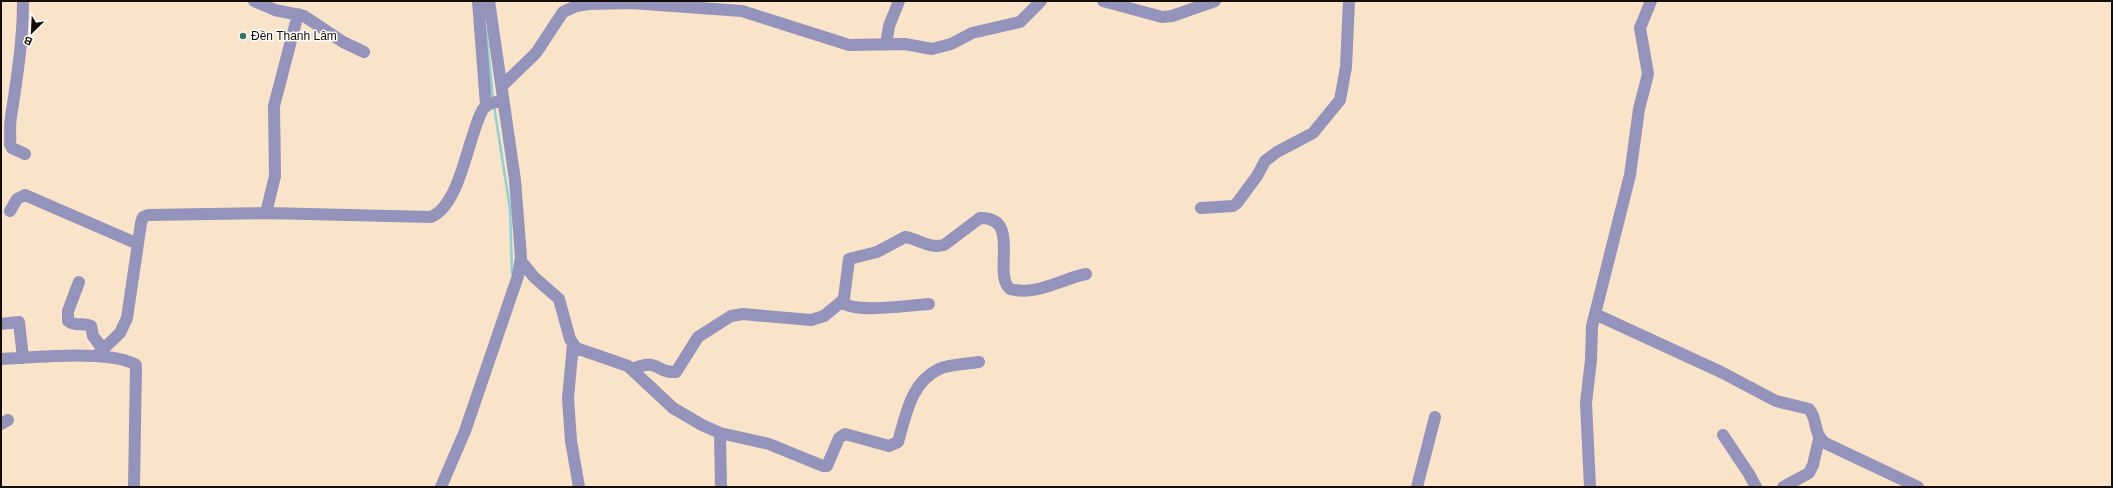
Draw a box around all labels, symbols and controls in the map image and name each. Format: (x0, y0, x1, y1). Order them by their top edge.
north arrow (12, 12, 52, 52)
place label: Đền Thanh Lâm (251, 29, 337, 43)
marker: Đền Thanh Lâm (238, 31, 248, 41)
text: B (22, 34, 34, 48)

